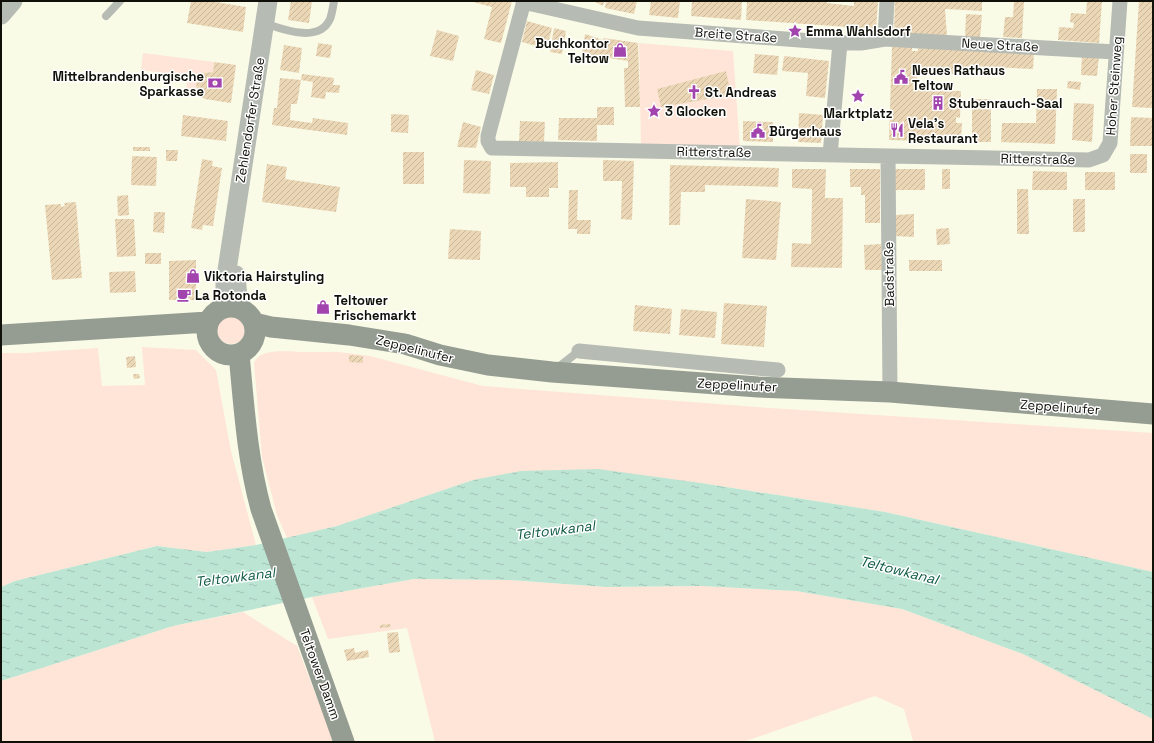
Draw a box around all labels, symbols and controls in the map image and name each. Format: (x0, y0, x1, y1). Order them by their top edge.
place icon: Emma Wahlsdorf (787, 23, 803, 39)
place label: Emma Wahlsdorf (806, 23, 911, 40)
street label: Breite Straße (694, 24, 778, 46)
street label: Neue Straße (961, 34, 1039, 56)
place label: Buchkontor Teltow (535, 35, 609, 67)
street label: Hoher Steinweg (1102, 36, 1126, 136)
shop icon: Buchkontor Teltow (612, 42, 628, 58)
street label: Zehlendorfer Straße (232, 56, 268, 184)
place label: Neues Rathaus Teltow (912, 62, 1005, 94)
place label: Mittelbrandenburgische Sparkasse (52, 68, 204, 100)
public building icon: Neues Rathaus Teltow (893, 69, 909, 85)
bank icon: Mittelbrandenburgische Sparkasse (207, 75, 223, 91)
church icon: St. Andreas (686, 84, 702, 100)
place label: St. Andreas (705, 84, 777, 101)
place icon: Marktplatz (850, 88, 866, 104)
building icon: Stubenrauch-Saal (930, 95, 946, 111)
place label: Stubenrauch-Saal (949, 95, 1063, 112)
place icon: 3 Glocken (646, 103, 662, 119)
place label: 3 Glocken (665, 103, 726, 120)
place label: Marktplatz (824, 105, 893, 122)
place label: Vela's Restaurant (908, 115, 978, 147)
restaurant icon: Vela's Restaurant (889, 122, 905, 138)
public building icon: Bürgerhaus (750, 123, 766, 139)
place label: Bürgerhaus (769, 123, 842, 140)
street label: Ritterstraße (676, 143, 752, 161)
street label: Ritterstraße (1000, 150, 1076, 168)
street label: Badstraße (880, 241, 898, 307)
shop icon: Viktoria Hairstyling (185, 268, 201, 284)
place label: Viktoria Hairstyling (204, 268, 324, 285)
cafe icon: La Rotonda (176, 287, 192, 303)
place label: La Rotonda (195, 287, 267, 304)
place label: Teltower Frischemarkt (334, 292, 417, 324)
shop icon: Teltower Frischemarkt (315, 299, 331, 315)
street label: Zeppelinufer (374, 331, 456, 367)
street label: Zeppelinufer (697, 374, 777, 396)
street label: Zeppelinufer (1020, 396, 1100, 418)
water label: Teltowkanal (514, 516, 597, 544)
water label: Teltowkanal (858, 552, 941, 589)
water label: Teltowkanal (194, 563, 277, 591)
street label: Teltower Damm (296, 626, 344, 722)

